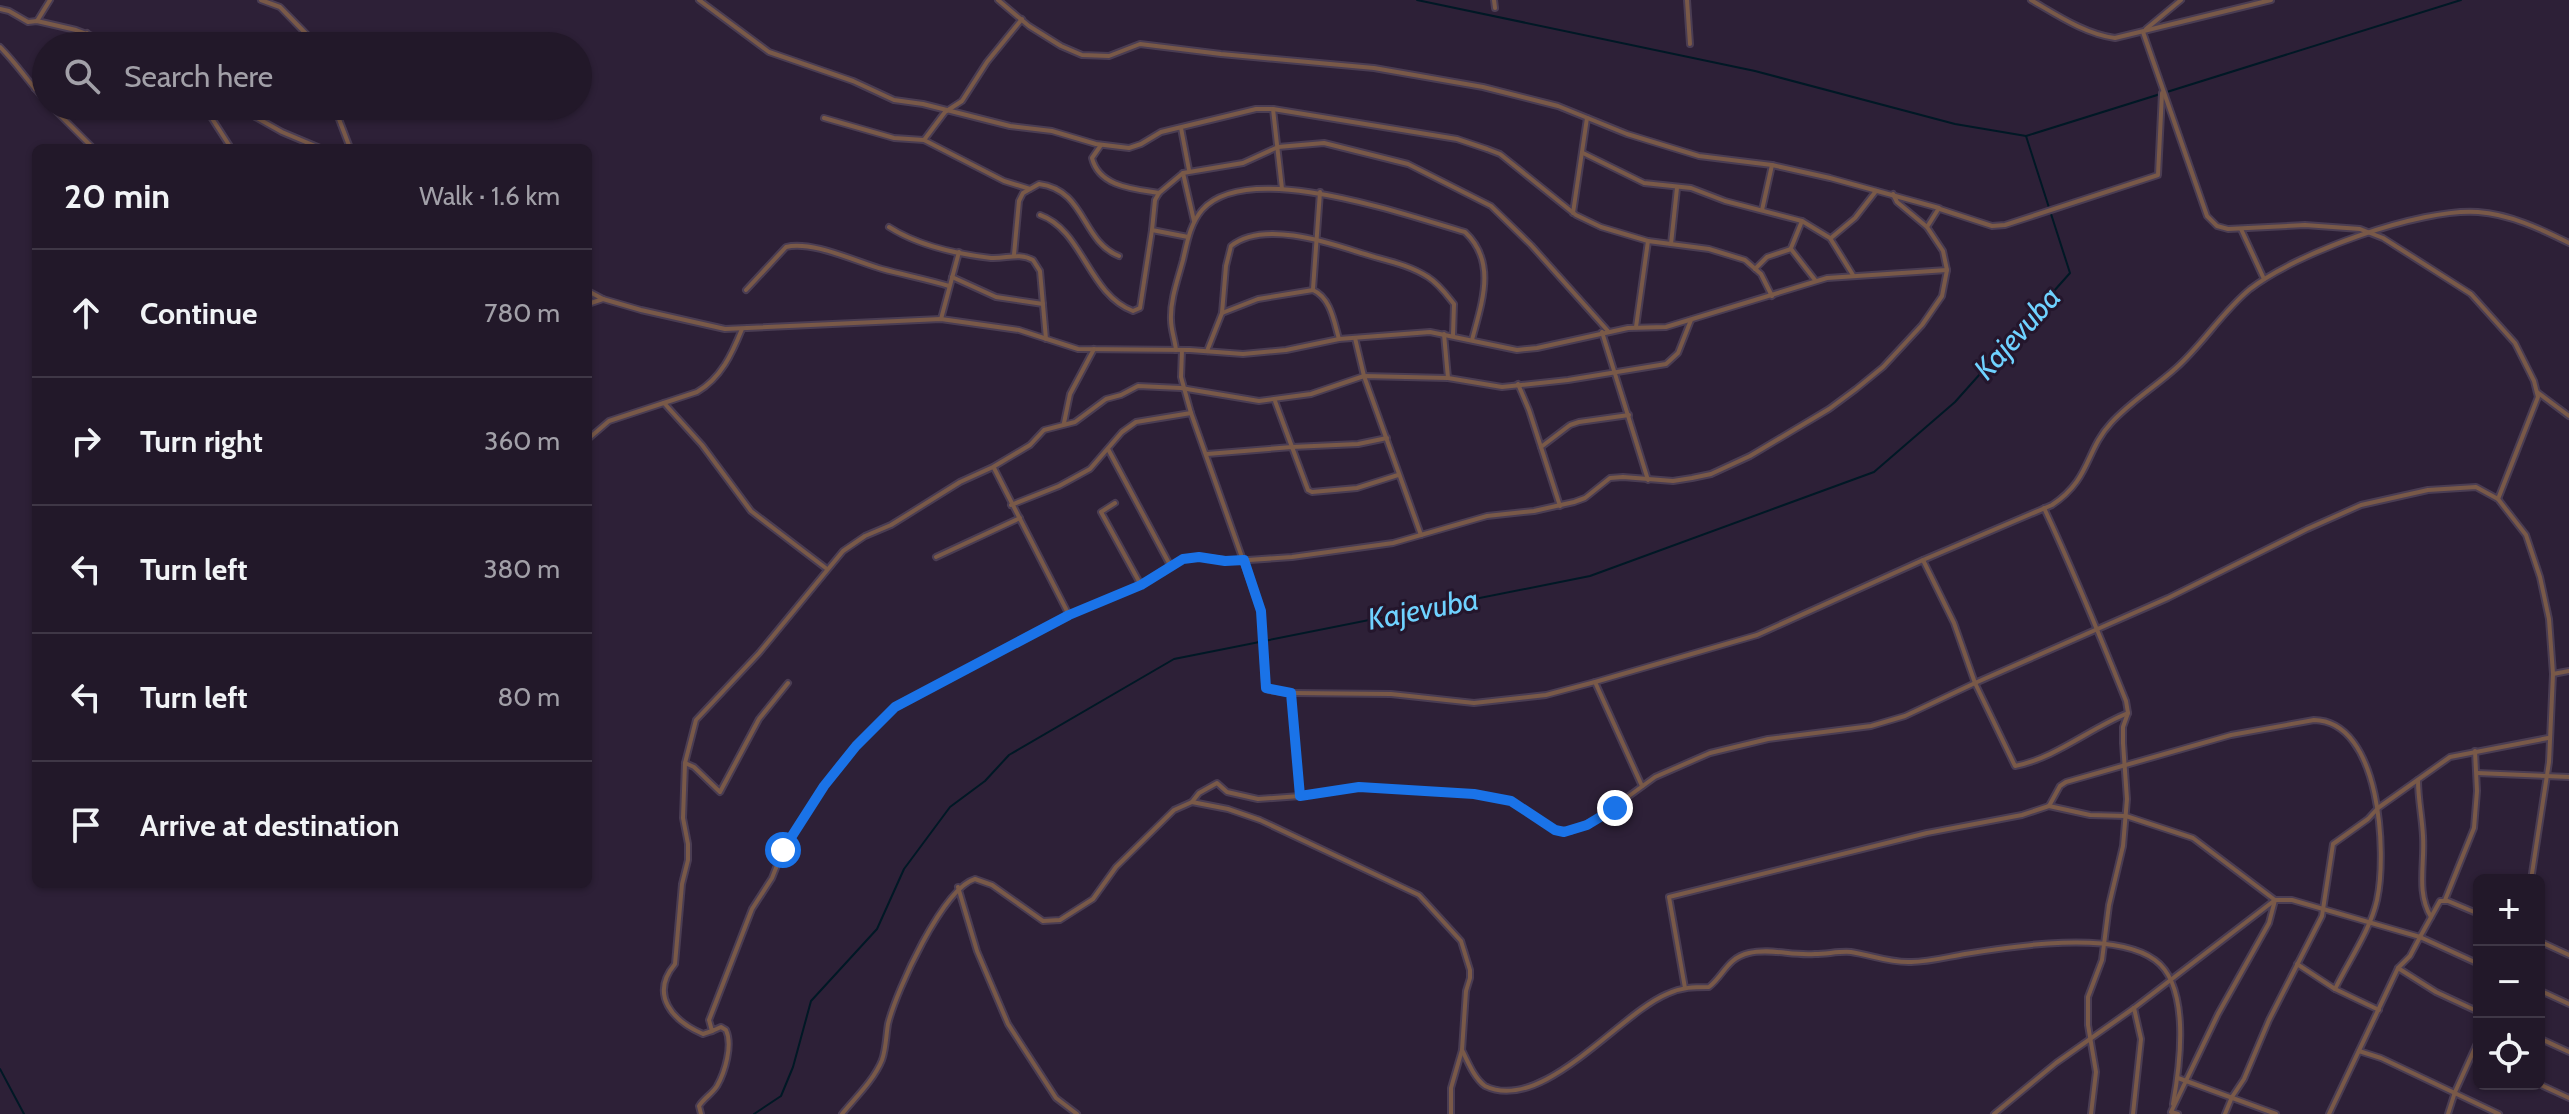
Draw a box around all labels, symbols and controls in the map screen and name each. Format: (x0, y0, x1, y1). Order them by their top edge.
search box (32, 32, 592, 120)
icon: search (60, 54, 104, 98)
text: Search here (124, 58, 273, 95)
text: 20 min (64, 175, 170, 217)
text: Walk · 1.6 km (419, 180, 560, 212)
water label: Kajevuba (1966, 279, 2068, 387)
icon: ahead (64, 291, 108, 335)
text: Continue (140, 295, 257, 332)
text: 780 m (484, 297, 560, 329)
icon: right (64, 419, 108, 463)
text: Turn right (140, 423, 263, 460)
text: 360 m (484, 425, 560, 457)
icon: left (64, 547, 108, 591)
text: Turn left (140, 551, 248, 588)
text: 380 m (483, 553, 560, 585)
water label: Kajevuba (1364, 580, 1482, 638)
icon: left (64, 675, 108, 719)
text: Turn left (140, 679, 248, 716)
text: 80 m (497, 681, 560, 713)
route end (1597, 790, 1633, 826)
icon: arrive (64, 803, 108, 847)
text: Arrive at destination (140, 807, 400, 844)
route start (765, 832, 801, 868)
map controls (2473, 874, 2545, 1090)
button: + (2473, 874, 2545, 946)
button: − (2473, 946, 2545, 1018)
button: locate (2473, 1018, 2545, 1090)

